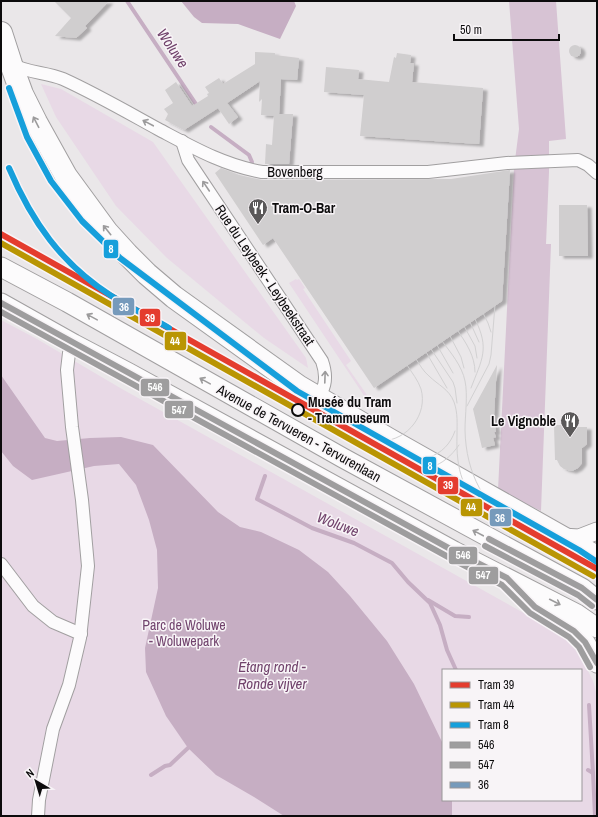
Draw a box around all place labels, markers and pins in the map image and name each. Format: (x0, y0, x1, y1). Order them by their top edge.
restaurant icon: Tram-O-Bar (247, 197, 269, 225)
place label: Tram-O-Bar (272, 199, 336, 217)
place label: Musée du Tram - Trammuseum (308, 393, 392, 427)
marker: Musée du Tram - Trammuseum (291, 403, 305, 417)
restaurant icon: Le Vignoble (559, 410, 581, 438)
place label: Le Vignoble (491, 412, 556, 430)

